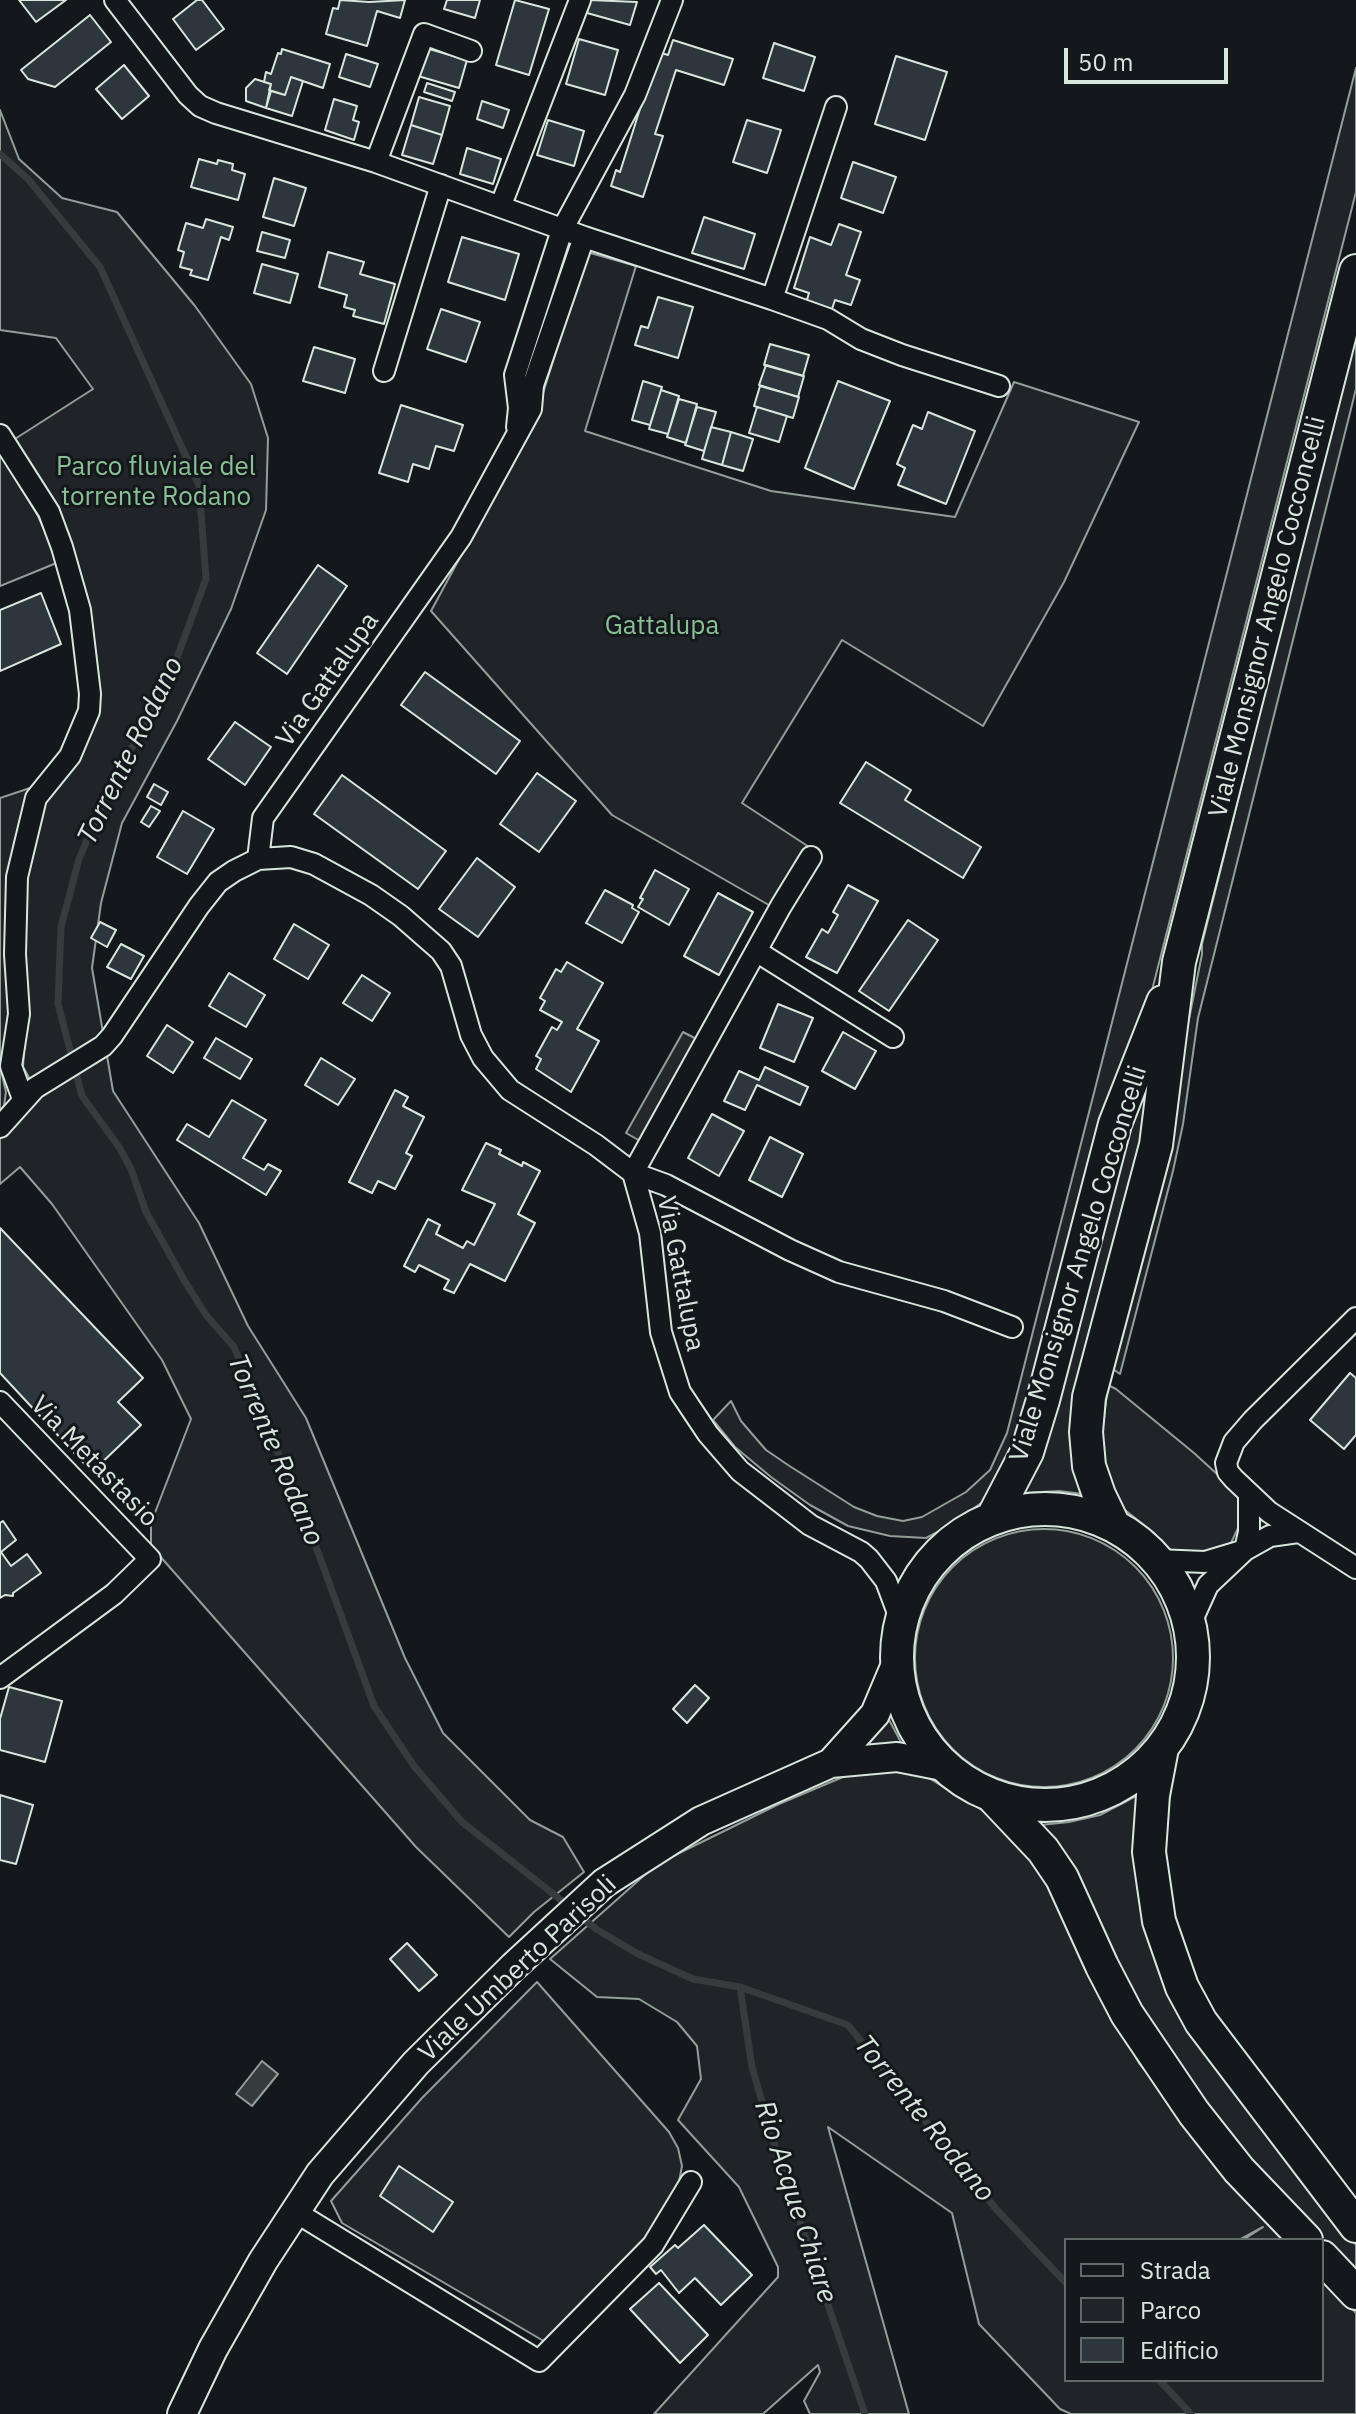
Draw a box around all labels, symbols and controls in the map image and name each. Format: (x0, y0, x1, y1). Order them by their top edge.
scale bar (1068, 32, 1232, 82)
text: 50 m (1078, 46, 1133, 78)
street label: Viale Monsignor Angelo Cocconcelli (1203, 413, 1333, 821)
park label: Parco fluviale del torrente Rodano (56, 451, 256, 512)
street label: Via Gattalupa (270, 607, 386, 753)
park label: Gattalupa (605, 610, 719, 642)
water label: Torrente Rodano (71, 651, 191, 851)
street label: Viale Monsignor Angelo Cocconcelli (1004, 1062, 1154, 1466)
street label: Via Gattalupa (650, 1194, 710, 1354)
water label: Torrente Rodano (219, 1349, 331, 1551)
street label: Via Metastasio (24, 1390, 164, 1534)
street label: Viale Umberto Parisoli (413, 1869, 623, 2069)
water label: Torrente Rodano (846, 2029, 1002, 2209)
water label: Rio Acque Chiare (746, 2097, 844, 2307)
legend (1064, 2238, 1324, 2382)
text: Strada (1140, 2254, 1211, 2286)
text: Parco (1140, 2294, 1201, 2326)
text: Edificio (1140, 2334, 1219, 2366)

